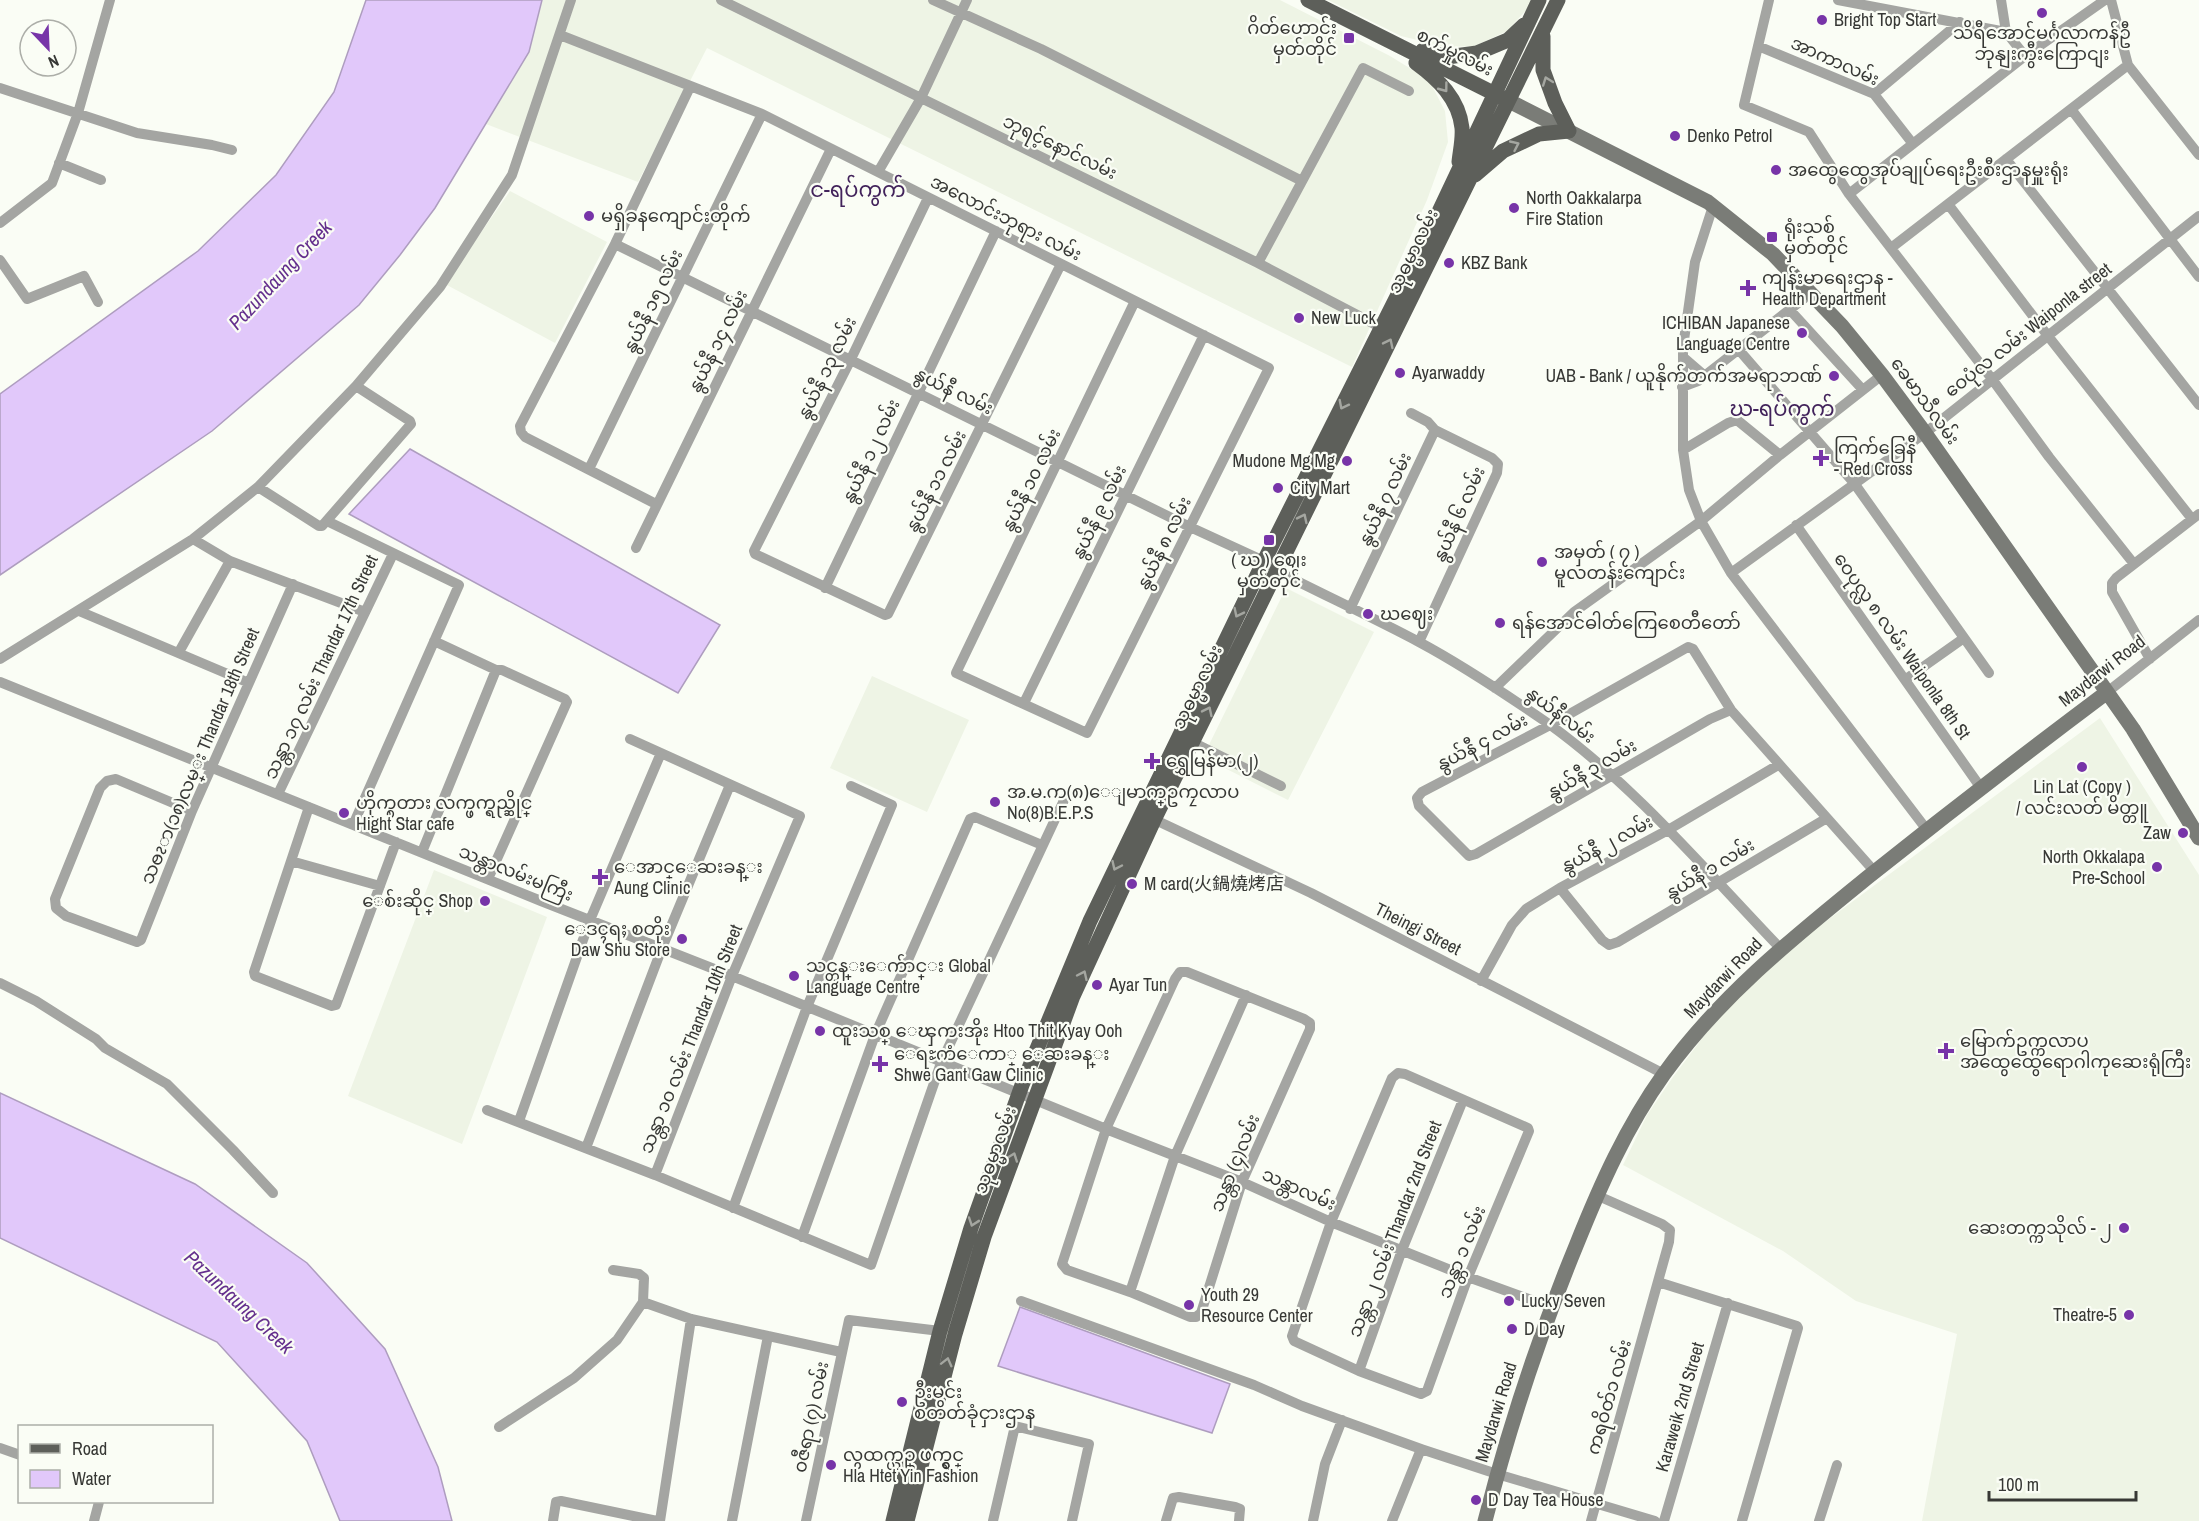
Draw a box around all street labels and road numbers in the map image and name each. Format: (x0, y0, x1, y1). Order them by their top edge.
street label: စက်မှုလမ်း (1411, 22, 1498, 84)
street label: အာကာလမ်း (1787, 30, 1883, 91)
street label: ဘုရင့်နောင်လမ်း (998, 108, 1122, 188)
street label: အလောင်းဘုရား လမ်း (925, 169, 1086, 269)
street label: သုဓမ္မာလမ်း (1381, 204, 1447, 299)
street label: နွယ်နီ ၁၅ လမ်း (616, 244, 691, 358)
street label: ဝေပုံလ လမ်း Waiponla street (1939, 257, 2118, 405)
street label: နွယ်နီ ၁၄ လမ်း (681, 285, 756, 397)
street label: နွယ်နီ ၁၃ လမ်း (790, 312, 865, 424)
street label: ခေမာသီလမ်း (1885, 351, 1966, 450)
street label: နွယ်နီ လမ်း (909, 360, 998, 423)
street label: နွယ်နီ ၁၂ လမ်း (835, 394, 908, 508)
street label: နွယ်နီ ၁၀ လမ်း (994, 424, 1069, 537)
street label: နွယ်နီ ၁၁ လမ်း (898, 425, 975, 537)
street label: နွယ်နီ ၇ လမ်း (1351, 448, 1420, 551)
street label: နွယ်နီ ၉ လမ်း (1064, 460, 1135, 564)
street label: နွယ်နီ ၆ လမ်း (1426, 462, 1493, 567)
street label: နွယ်နီ ၈ လမ်း (1129, 492, 1200, 595)
street label: ဝေပုလ္လ ၈ လမ်း Waiponla 8th St (1826, 547, 1977, 746)
street label: သန္တာ ၁၇ လမ်း Thandar 17th Street (257, 551, 386, 784)
street label: သႎၩာ(၁၈)လမ္း Thandar 18th Street (134, 624, 267, 889)
street label: Maydarwi Road (2053, 629, 2150, 712)
street label: သုဓမ္မာလမ်း (1165, 640, 1231, 735)
street label: နွယ်နီလမ်း (1520, 680, 1602, 751)
street label: နွယ်နီ ၄ လမ်း (1431, 706, 1533, 779)
street label: နွယ်နီ ၃ လမ်း (1542, 732, 1643, 807)
street label: နွယ်နီ ၂ လမ်း (1556, 808, 1659, 881)
street label: နွယ်နီ ၁ လမ်း (1660, 831, 1761, 908)
street label: သန္တာလမ်းမကြီး (454, 837, 577, 910)
street label: Theingi Street (1371, 896, 1466, 961)
street label: သန္တာ ၁၀ လမ်း Thandar 10th Street (633, 921, 751, 1158)
street label: Maydarwi Road (1678, 932, 1768, 1024)
street label: သုဓမ္မာလမ်း (967, 1103, 1025, 1198)
street label: သန္တာ (၄)လမ်း (1204, 1110, 1268, 1217)
street label: သန္တာ ၂ လမ်း Thandar 2nd Street (1342, 1117, 1450, 1342)
street label: သန္တာလမ်း (1257, 1161, 1340, 1219)
street label: သန္တာ ၁ လမ်း (1432, 1202, 1494, 1303)
street label: ကရဝိတ်၁ လမ်း (1579, 1336, 1640, 1458)
street label: Karaweik 2nd Street (1649, 1339, 1710, 1475)
street label: ၀ဇီရာ (၇) လမ်း (786, 1359, 837, 1475)
street label: Maydarwi Road (1468, 1359, 1523, 1465)

